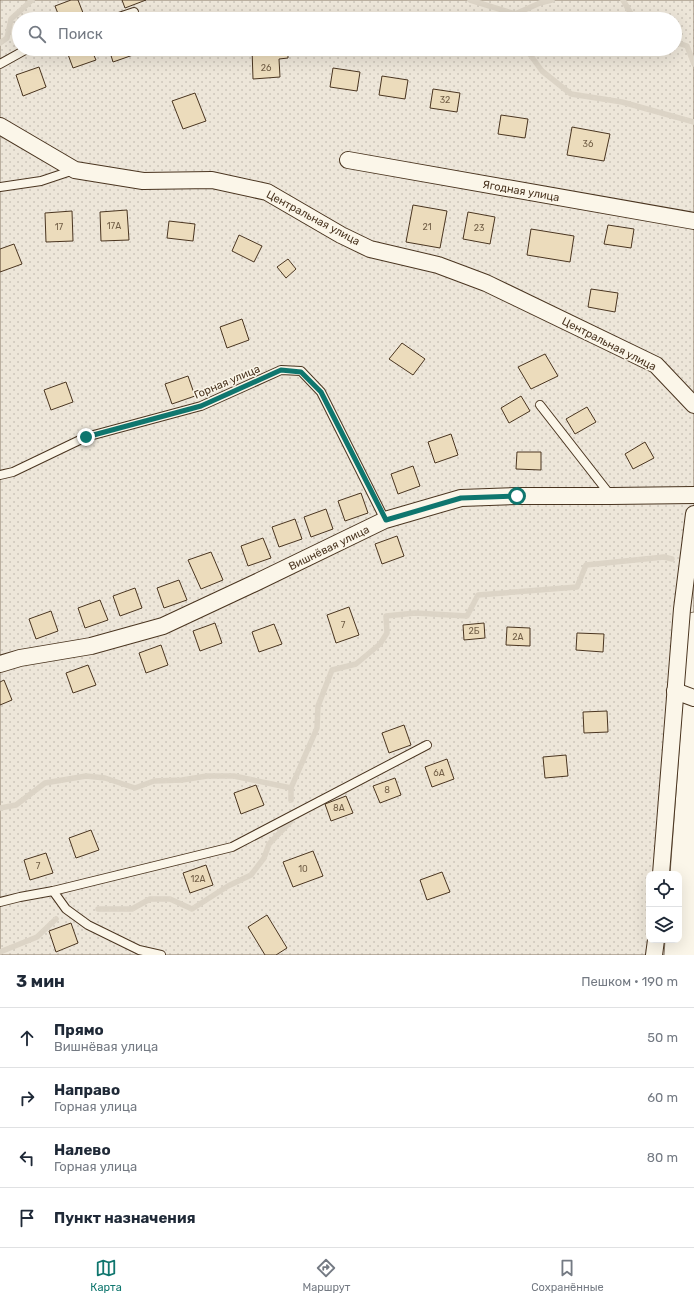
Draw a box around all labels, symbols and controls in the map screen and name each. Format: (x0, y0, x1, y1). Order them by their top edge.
search box (12, 12, 682, 56)
icon: search (26, 23, 48, 45)
text: Поиск (58, 25, 103, 43)
house number: 26 (261, 63, 272, 73)
house number: 32 (440, 95, 450, 105)
house number: 36 (583, 139, 594, 149)
street label: Ягодная улица (482, 178, 560, 204)
street label: Центральная улица (264, 188, 362, 248)
house number: 17А (107, 221, 121, 231)
house number: 17 (55, 222, 64, 232)
house number: 21 (422, 222, 432, 232)
house number: 23 (474, 223, 484, 233)
street label: Центральная улица (560, 315, 658, 373)
street label: Горная улица (192, 362, 262, 402)
route end (77, 428, 95, 446)
route start (508, 487, 526, 505)
street label: Вишнёвая улица (287, 523, 371, 573)
house number: 7 (341, 620, 346, 630)
house number: 2Б (468, 626, 480, 636)
house number: 2А (512, 632, 524, 642)
house number: 6А (433, 768, 445, 778)
house number: 8 (384, 785, 390, 795)
house number: 8А (333, 803, 345, 813)
house number: 7 (36, 861, 41, 871)
house number: 10 (298, 864, 308, 874)
map controls (646, 871, 682, 943)
button: locate (646, 871, 682, 907)
house number: 12А (190, 874, 206, 884)
button: layers (646, 907, 682, 943)
text: 3 мин (16, 971, 65, 991)
text: Пешком · 190 m (581, 974, 678, 989)
text: Прямо (54, 1021, 104, 1039)
icon: ahead (16, 1027, 38, 1049)
text: 50 m (647, 1030, 678, 1045)
text: Вишнёвая улица (54, 1039, 158, 1054)
text: Направо (54, 1081, 120, 1099)
icon: right (16, 1087, 38, 1109)
text: 60 m (647, 1090, 678, 1105)
text: Горная улица (54, 1099, 137, 1114)
text: Налево (54, 1141, 111, 1159)
icon: left (16, 1147, 38, 1169)
text: 80 m (647, 1150, 678, 1165)
text: Горная улица (54, 1159, 137, 1174)
icon: arrive (16, 1207, 38, 1229)
text: Пункт назначения (54, 1209, 196, 1227)
tab: Карта (90, 1257, 122, 1294)
tab: Маршрут (302, 1257, 350, 1294)
tab: Сохранённые (531, 1257, 604, 1294)

